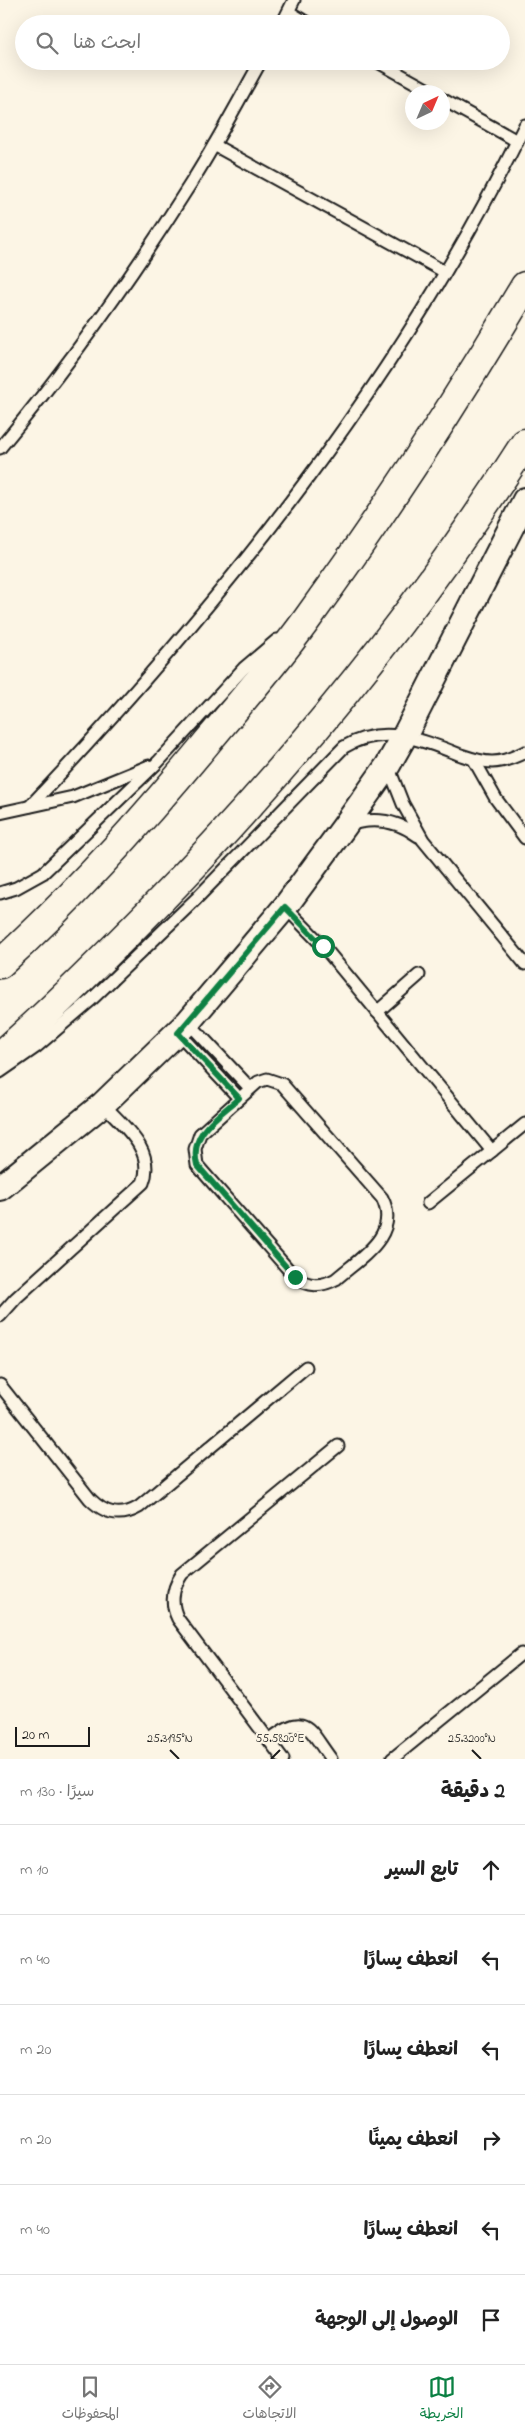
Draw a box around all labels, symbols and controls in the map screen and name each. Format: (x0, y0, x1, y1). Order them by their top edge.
search box (15, 15, 510, 70)
icon: search (33, 29, 61, 57)
text: ابحث هنا (73, 30, 141, 57)
north arrow (405, 85, 450, 130)
route start (312, 935, 335, 958)
route end (284, 1266, 307, 1289)
scale bar (15, 1724, 90, 1747)
text: 20 m (22, 1725, 49, 1746)
text: 25.3195°N (147, 1730, 193, 1748)
text: 55.5820°E (255, 1730, 305, 1748)
text: 25.3200°N (448, 1730, 496, 1748)
text: 2 دقيقة (441, 1777, 505, 1807)
text: سيرًا · 130 m (20, 1780, 94, 1804)
icon: ahead (477, 1856, 505, 1884)
text: تابع السير (386, 1857, 458, 1884)
text: 10 m (20, 1858, 48, 1882)
icon: left (477, 1946, 505, 1974)
text: انعطف يسارًا (363, 1947, 458, 1974)
text: 40 m (20, 1948, 50, 1972)
icon: left (477, 2036, 505, 2064)
text: انعطف يسارًا (363, 2037, 458, 2064)
text: 20 m (20, 2038, 51, 2062)
icon: right (477, 2126, 505, 2154)
text: انعطف يمينًا (368, 2127, 458, 2154)
text: 20 m (20, 2128, 51, 2152)
icon: left (477, 2216, 505, 2244)
text: انعطف يسارًا (363, 2217, 458, 2244)
text: 40 m (20, 2218, 50, 2242)
icon: arrive (477, 2306, 505, 2334)
text: الوصول إلى الوجهة (315, 2307, 458, 2334)
tab: المحفوظات (62, 2373, 119, 2426)
tab: الاتجاهات (242, 2373, 297, 2426)
tab: الخريطة (420, 2373, 463, 2426)

